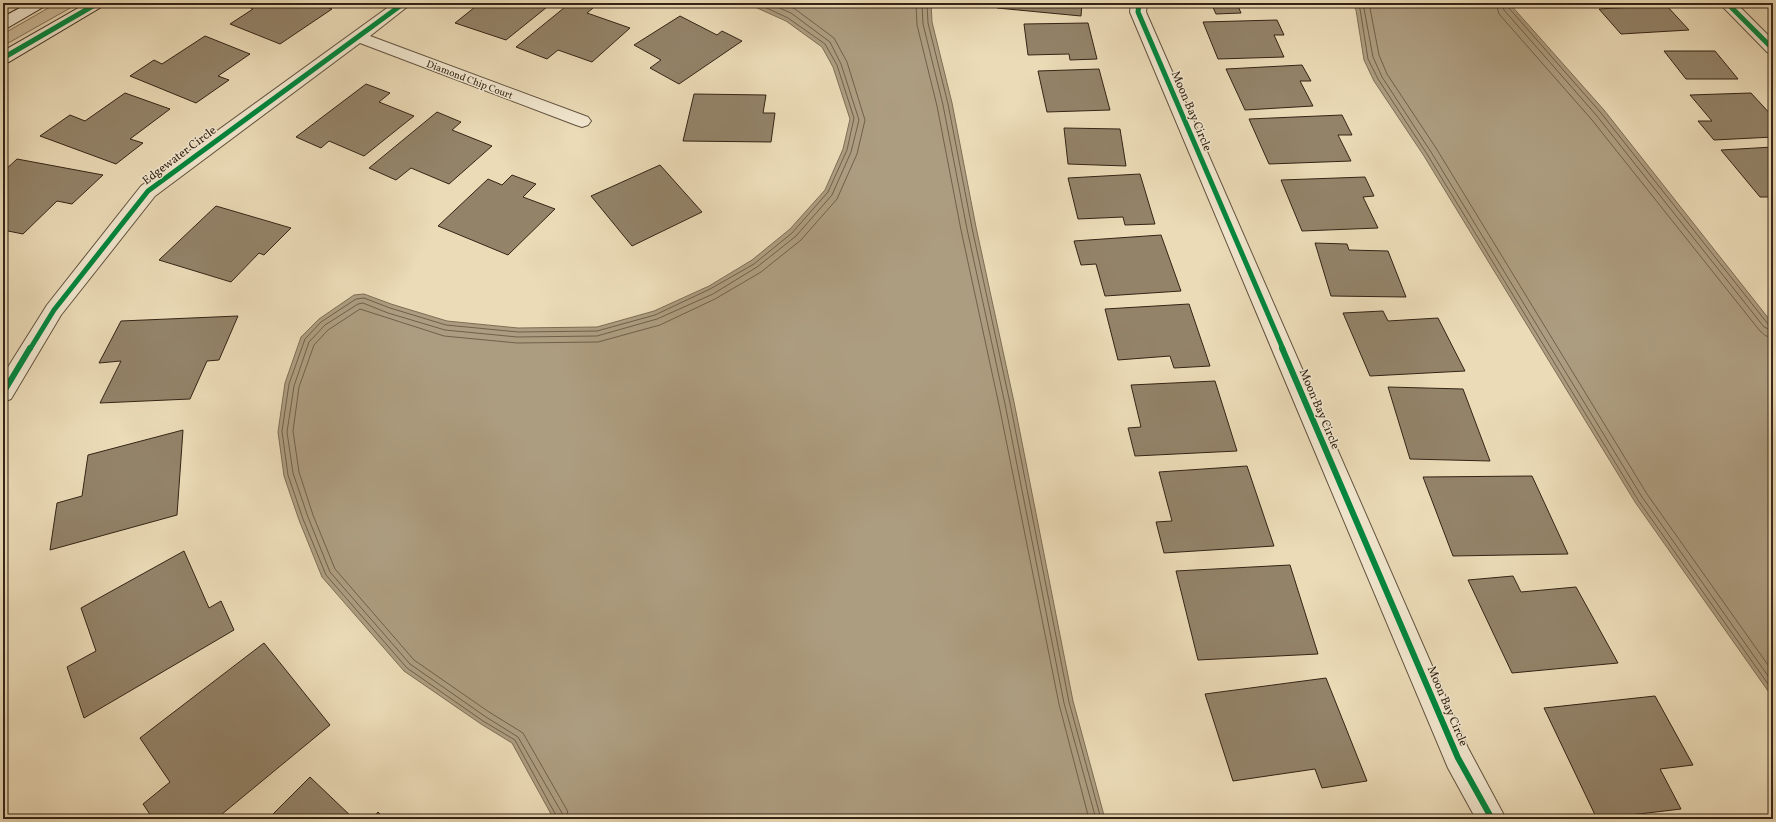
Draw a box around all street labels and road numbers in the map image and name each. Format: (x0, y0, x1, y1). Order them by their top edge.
street label: Diamond Chip Court (424, 57, 515, 103)
street label: Moon Bay Circle (1167, 69, 1215, 154)
street label: Edgewater Circle (139, 123, 220, 189)
street label: Moon Bay Circle (1295, 367, 1343, 452)
street label: Moon Bay Circle (1423, 664, 1471, 749)

